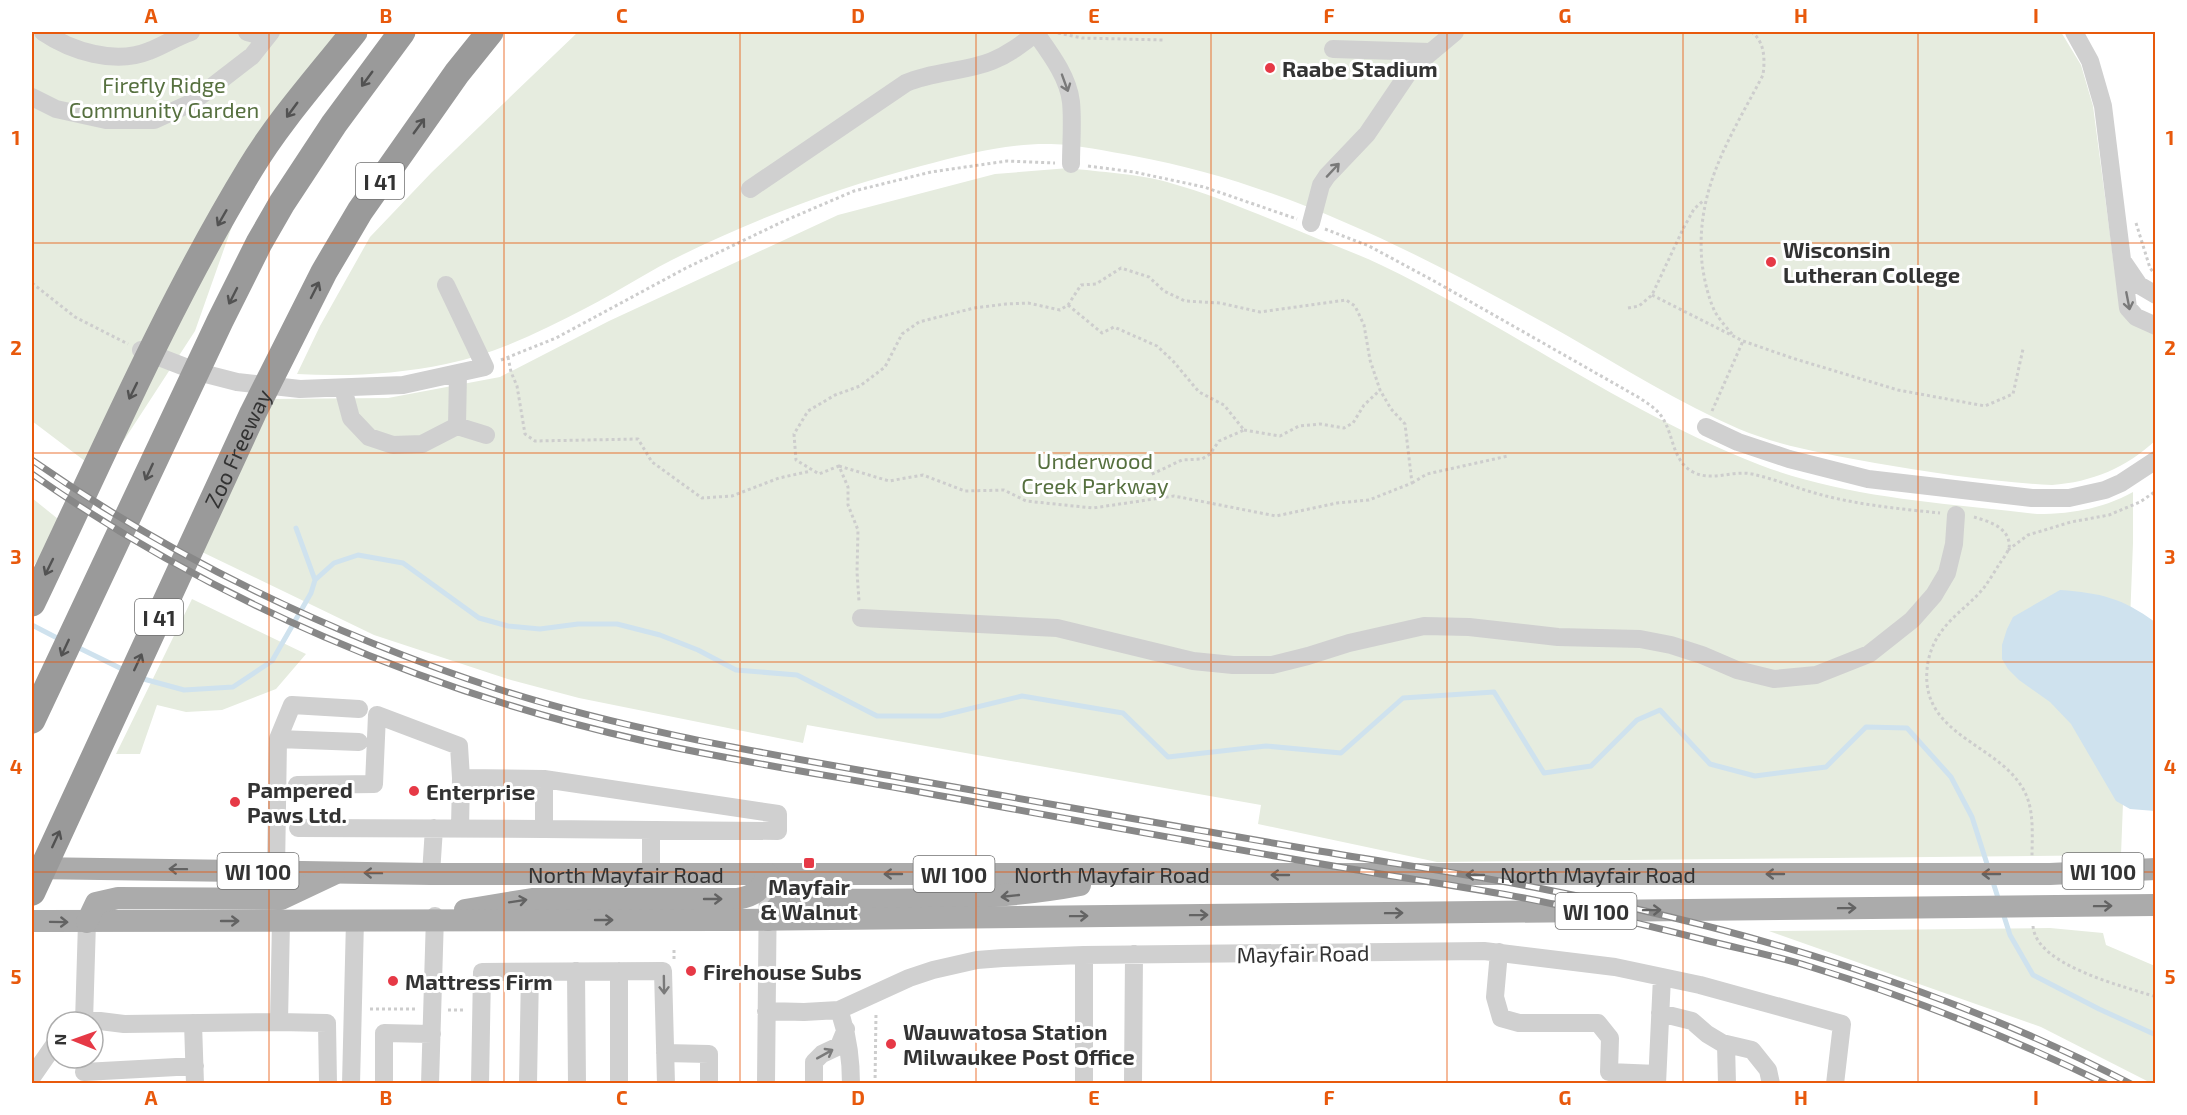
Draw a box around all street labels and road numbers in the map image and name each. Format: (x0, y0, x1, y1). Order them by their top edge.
road number: I 41 (356, 163, 404, 199)
street label: Zoo Freeway (198, 384, 276, 511)
road number: I 41 (135, 599, 183, 635)
road number: WI 100 (218, 853, 298, 889)
road number: WI 100 (2062, 853, 2144, 889)
road number: WI 100 (914, 856, 994, 892)
street label: North Mayfair Road (528, 861, 724, 887)
street label: North Mayfair Road (1014, 861, 1210, 887)
street label: North Mayfair Road (1500, 861, 1696, 887)
road number: WI 100 (1556, 893, 1636, 929)
street label: Mayfair Road (1236, 939, 1370, 967)

